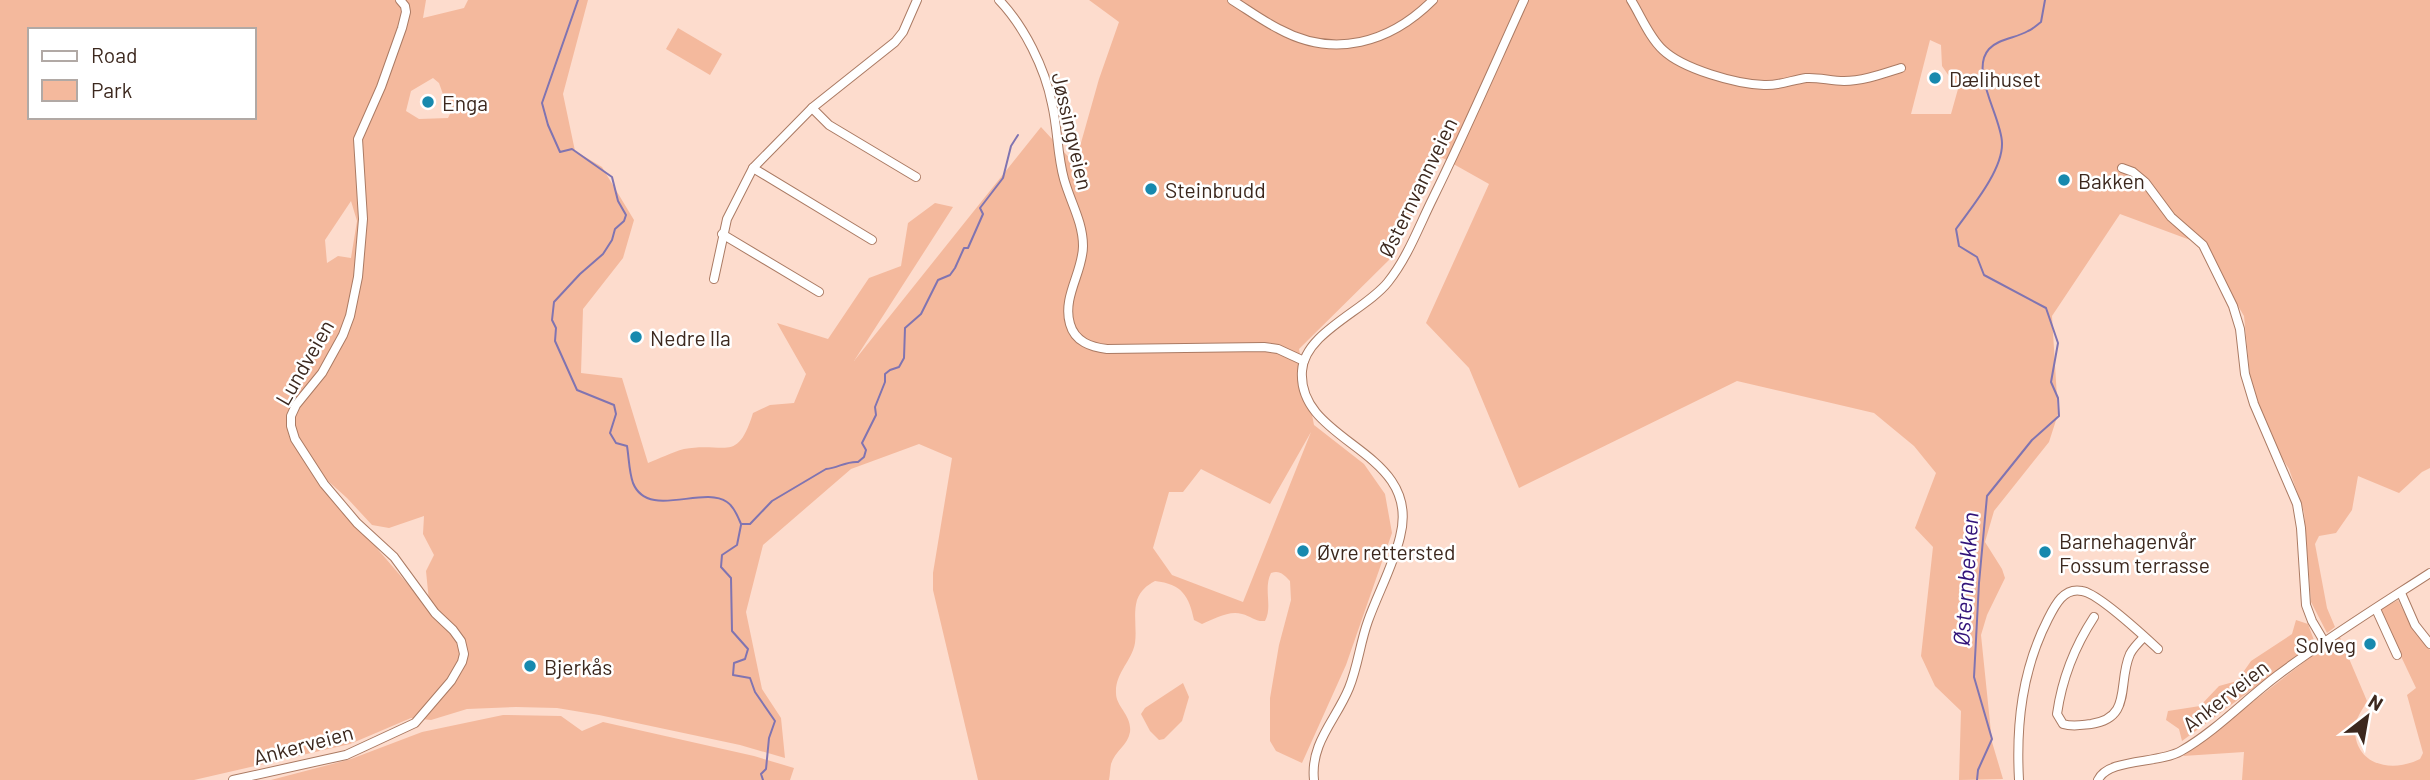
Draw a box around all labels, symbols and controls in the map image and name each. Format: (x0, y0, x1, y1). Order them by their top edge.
legend (28, 28, 256, 119)
text: Road (91, 42, 137, 67)
place label: Dælihuset (1949, 66, 2041, 91)
street label: Jøssingveien (1047, 70, 1099, 192)
marker: Dælihuset (1927, 70, 1943, 86)
text: Park (91, 77, 132, 102)
place label: Enga (442, 90, 488, 115)
marker: Enga (420, 94, 436, 110)
street label: Østernvannveien (1372, 113, 1462, 261)
place label: Bakken (2078, 168, 2145, 193)
marker: Bakken (2056, 172, 2072, 188)
place label: Steinbrudd (1165, 177, 1266, 202)
marker: Steinbrudd (1143, 181, 1159, 197)
street label: Lundveien (270, 315, 338, 409)
place label: Nedre Ila (650, 325, 731, 350)
marker: Nedre Ila (628, 329, 644, 345)
water label: Østernbekken (1946, 511, 1984, 647)
place label: Barnehagenvår Fossum terrasse (2059, 528, 2210, 577)
place label: Øvre rettersted (1317, 539, 1455, 564)
marker: Øvre rettersted (1295, 543, 1311, 559)
marker: Barnehagenvår Fossum terrasse (2037, 544, 2053, 560)
place label: Solveg (2295, 632, 2356, 657)
marker: Solveg (2362, 636, 2378, 652)
place label: Bjerkås (544, 654, 612, 679)
street label: Ankerveien (2177, 654, 2273, 736)
marker: Bjerkås (522, 658, 538, 674)
north arrow (2332, 682, 2402, 752)
text: N (2365, 689, 2387, 715)
street label: Ankerveien (250, 719, 356, 769)

